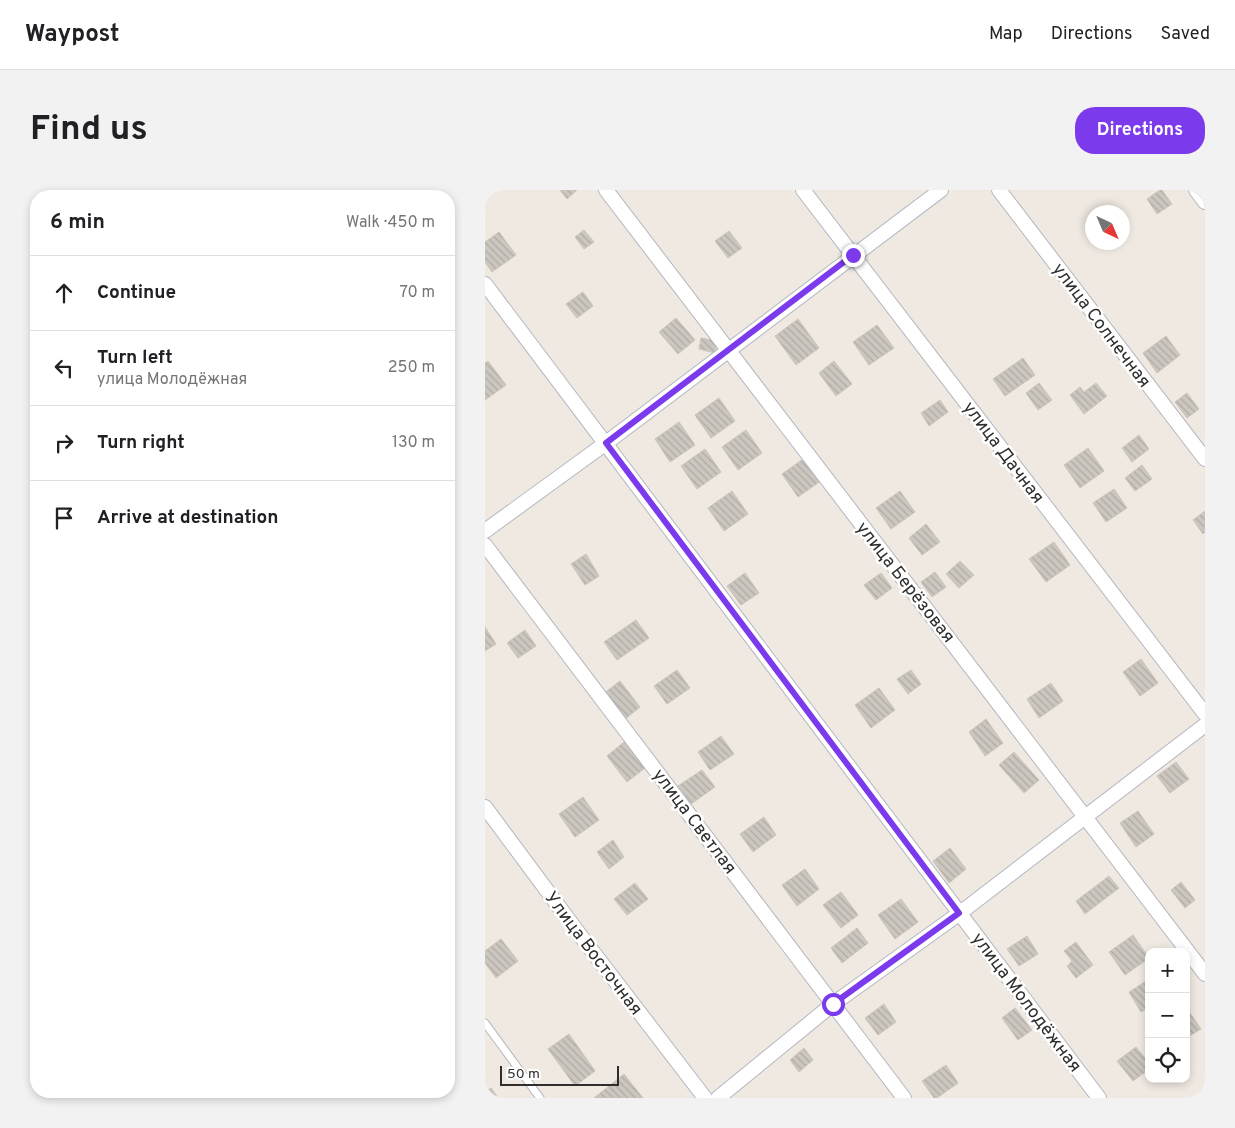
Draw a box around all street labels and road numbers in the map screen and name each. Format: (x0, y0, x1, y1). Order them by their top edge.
street label: улица Солнечная (1046, 259, 1155, 393)
street label: улица Дачная (957, 397, 1049, 508)
street label: улица Берёзовая (850, 518, 959, 648)
street label: улица Светлая (647, 765, 741, 879)
street label: Улица Восточная (539, 887, 647, 1020)
street label: улица Молодёжная (966, 928, 1086, 1077)

